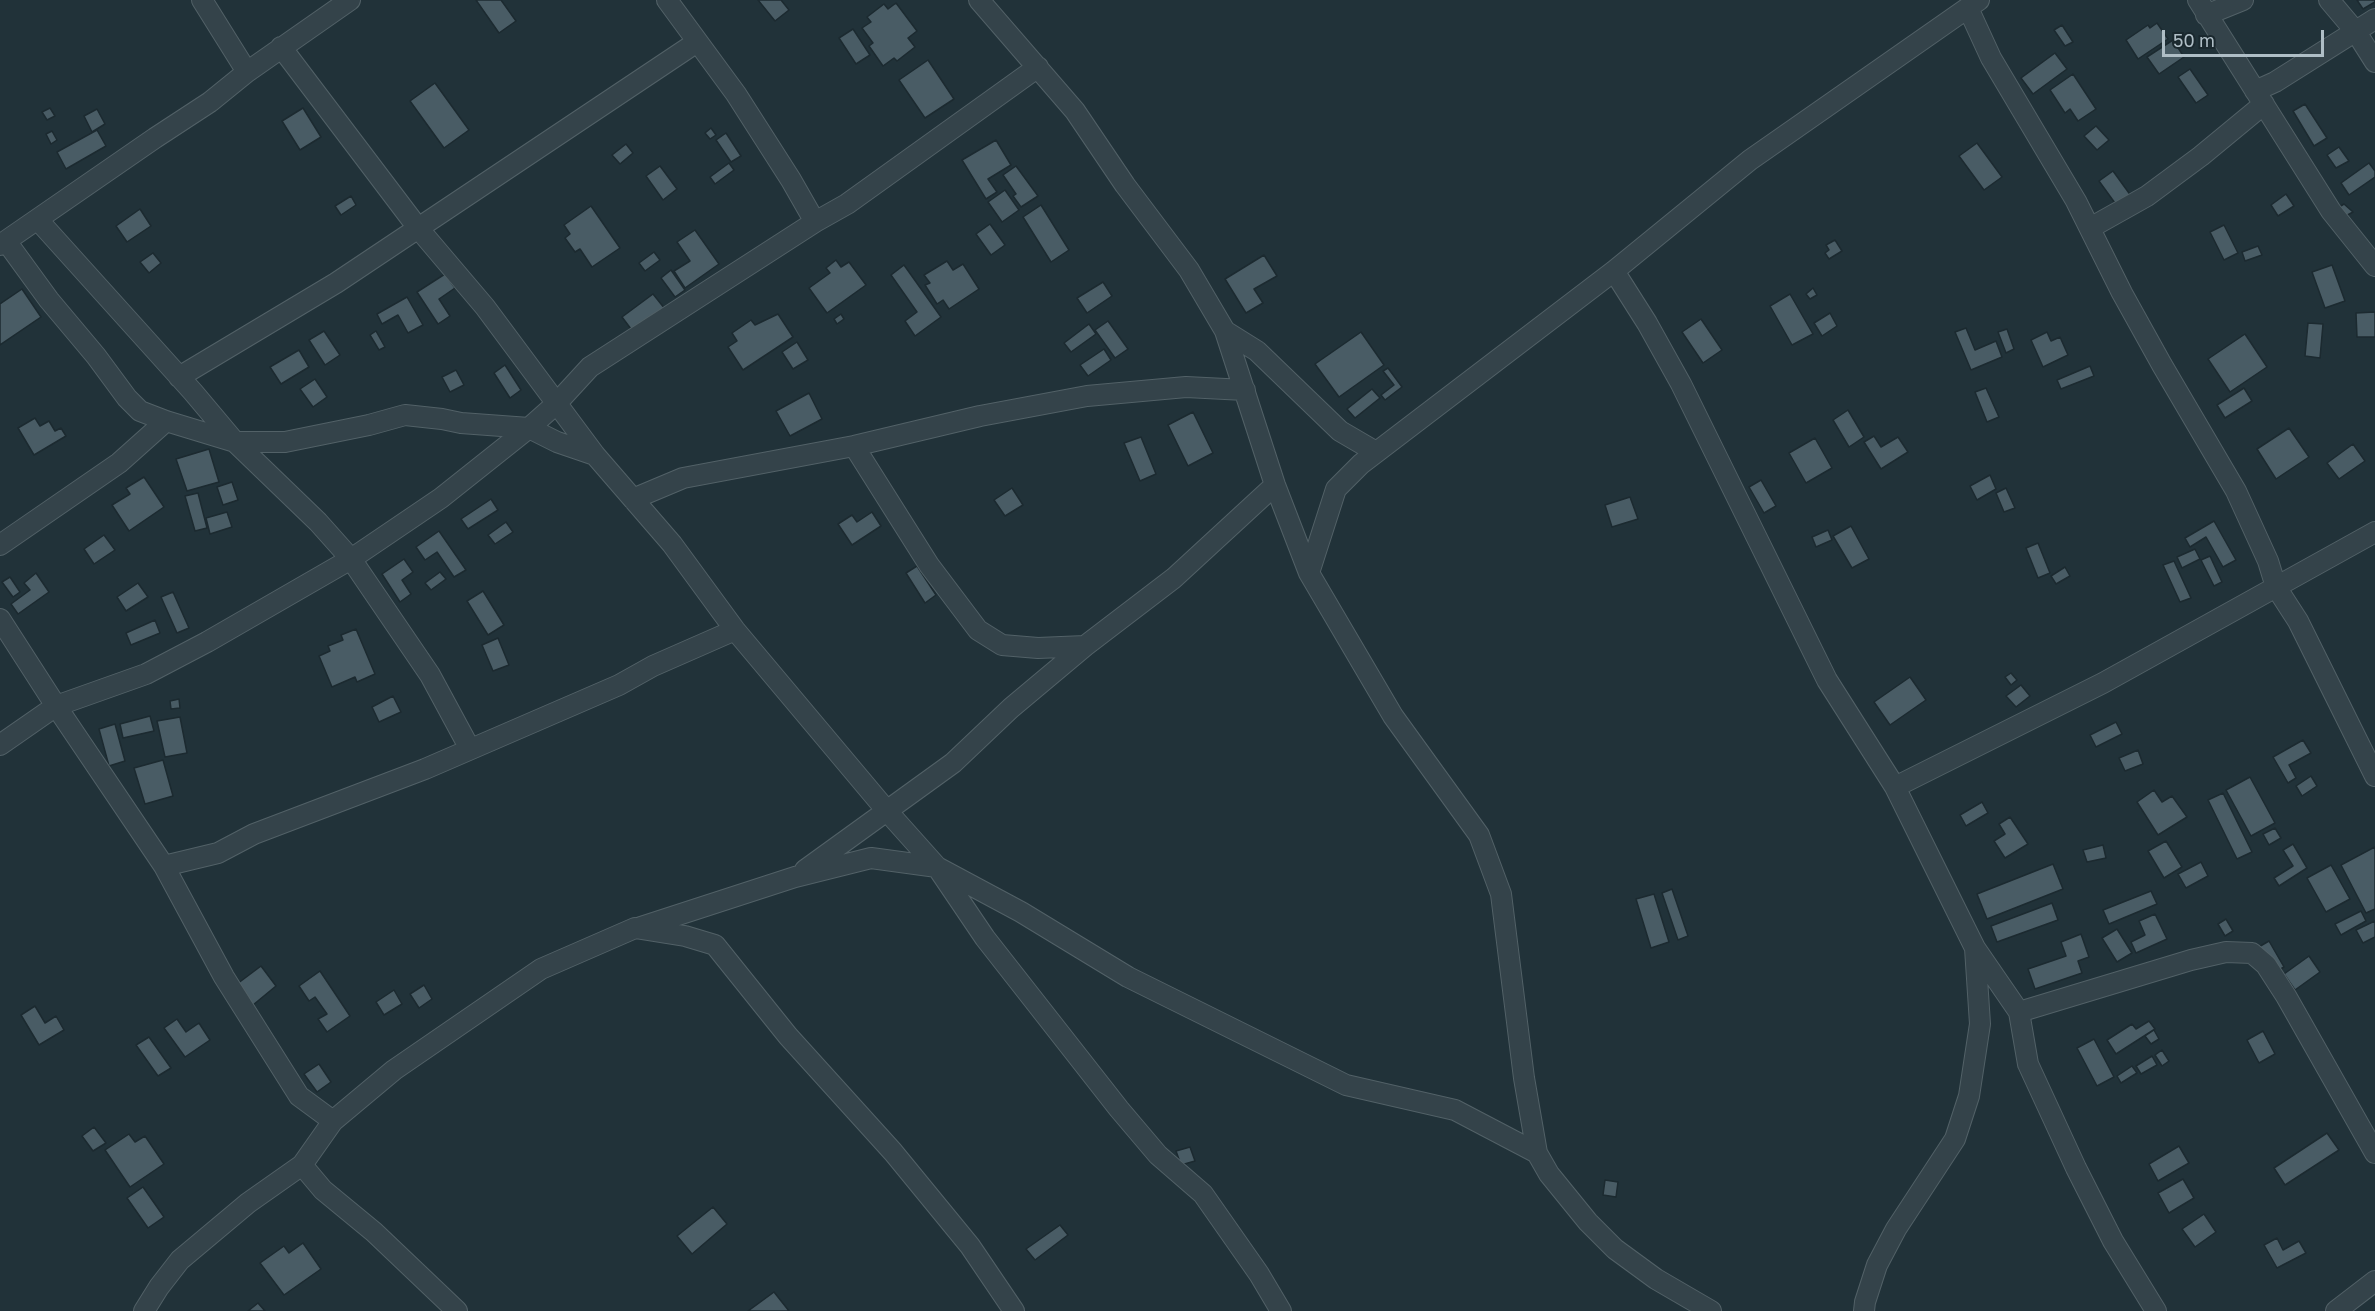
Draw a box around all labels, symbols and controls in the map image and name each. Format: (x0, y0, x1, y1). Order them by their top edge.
scale bar (2165, 18, 2327, 56)
text: 50 m (2173, 29, 2215, 51)

